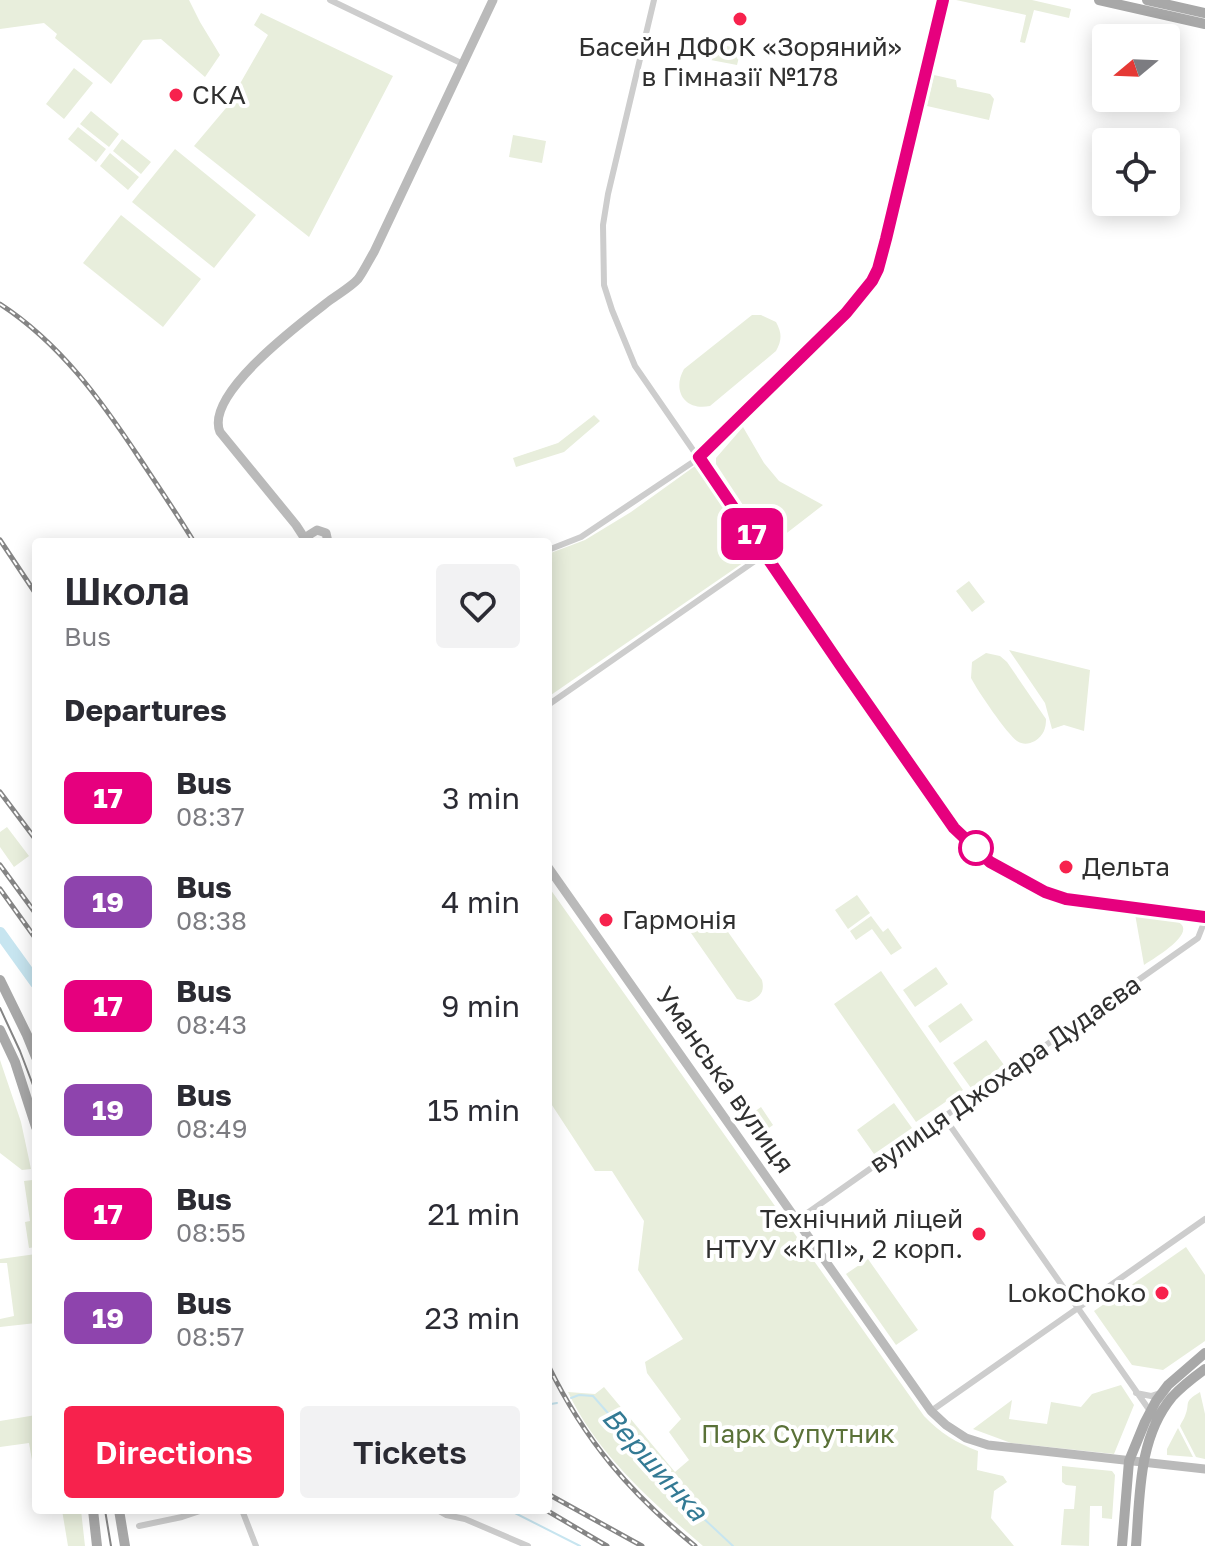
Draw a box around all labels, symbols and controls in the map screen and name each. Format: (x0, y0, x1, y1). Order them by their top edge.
marker: Басейн ДФОК «Зоряний» в Гімназії №178 (731, 10, 749, 28)
north arrow (1092, 24, 1180, 112)
map controls (1092, 24, 1180, 216)
place label: Басейн ДФОК «Зоряний» в Гімназії №178 (578, 31, 902, 92)
place label: СКА (192, 79, 246, 110)
marker: СКА (167, 86, 185, 104)
button: locate (1092, 128, 1180, 216)
line badge: 17 (716, 508, 788, 560)
text: 17 (737, 517, 767, 550)
button: heart (436, 564, 520, 648)
text: Школа (64, 568, 190, 613)
text: Bus (64, 621, 111, 652)
text: Departures (64, 692, 227, 728)
text: Bus (176, 765, 232, 801)
text: 3 min (442, 780, 520, 816)
text: 17 (93, 781, 123, 814)
text: 08:37 (176, 801, 245, 832)
unlabelled marker (959, 831, 993, 865)
place label: Дельта (1082, 851, 1170, 882)
marker: Дельта (1057, 858, 1075, 876)
text: Bus (176, 869, 232, 905)
text: 4 min (441, 884, 520, 920)
text: 19 (92, 885, 124, 918)
place label: Гармонія (622, 904, 737, 935)
text: 08:38 (176, 905, 247, 936)
marker: Гармонія (597, 911, 615, 929)
street label: вулиця Джохара Дудаєва (863, 968, 1146, 1179)
text: Bus (176, 973, 232, 1009)
street label: Уманська вулиця (650, 981, 801, 1179)
text: 9 min (441, 988, 520, 1024)
text: 17 (93, 989, 123, 1022)
text: 08:43 (176, 1009, 247, 1040)
text: Bus (176, 1077, 232, 1113)
text: 15 min (428, 1092, 520, 1128)
text: 19 (92, 1093, 124, 1126)
text: 08:49 (176, 1113, 247, 1144)
text: Bus (176, 1181, 232, 1217)
text: 21 min (428, 1196, 520, 1232)
text: 17 (93, 1197, 123, 1230)
place label: Технічний ліцей НТУУ «КПІ», 2 корп. (705, 1203, 963, 1264)
text: 08:55 (176, 1217, 246, 1248)
marker: Технічний ліцей НТУУ «КПІ», 2 корп. (970, 1225, 988, 1243)
place label: LokoChoko (1007, 1277, 1146, 1308)
marker: LokoChoko (1153, 1284, 1171, 1302)
text: Bus (176, 1285, 232, 1321)
text: 23 min (425, 1300, 520, 1336)
text: 19 (92, 1301, 124, 1334)
text: 08:57 (176, 1321, 245, 1352)
water label: Вершинка (596, 1400, 715, 1528)
button: Directions (64, 1406, 284, 1498)
button: Tickets (300, 1406, 520, 1498)
park label: Парк Супутник (701, 1418, 895, 1449)

